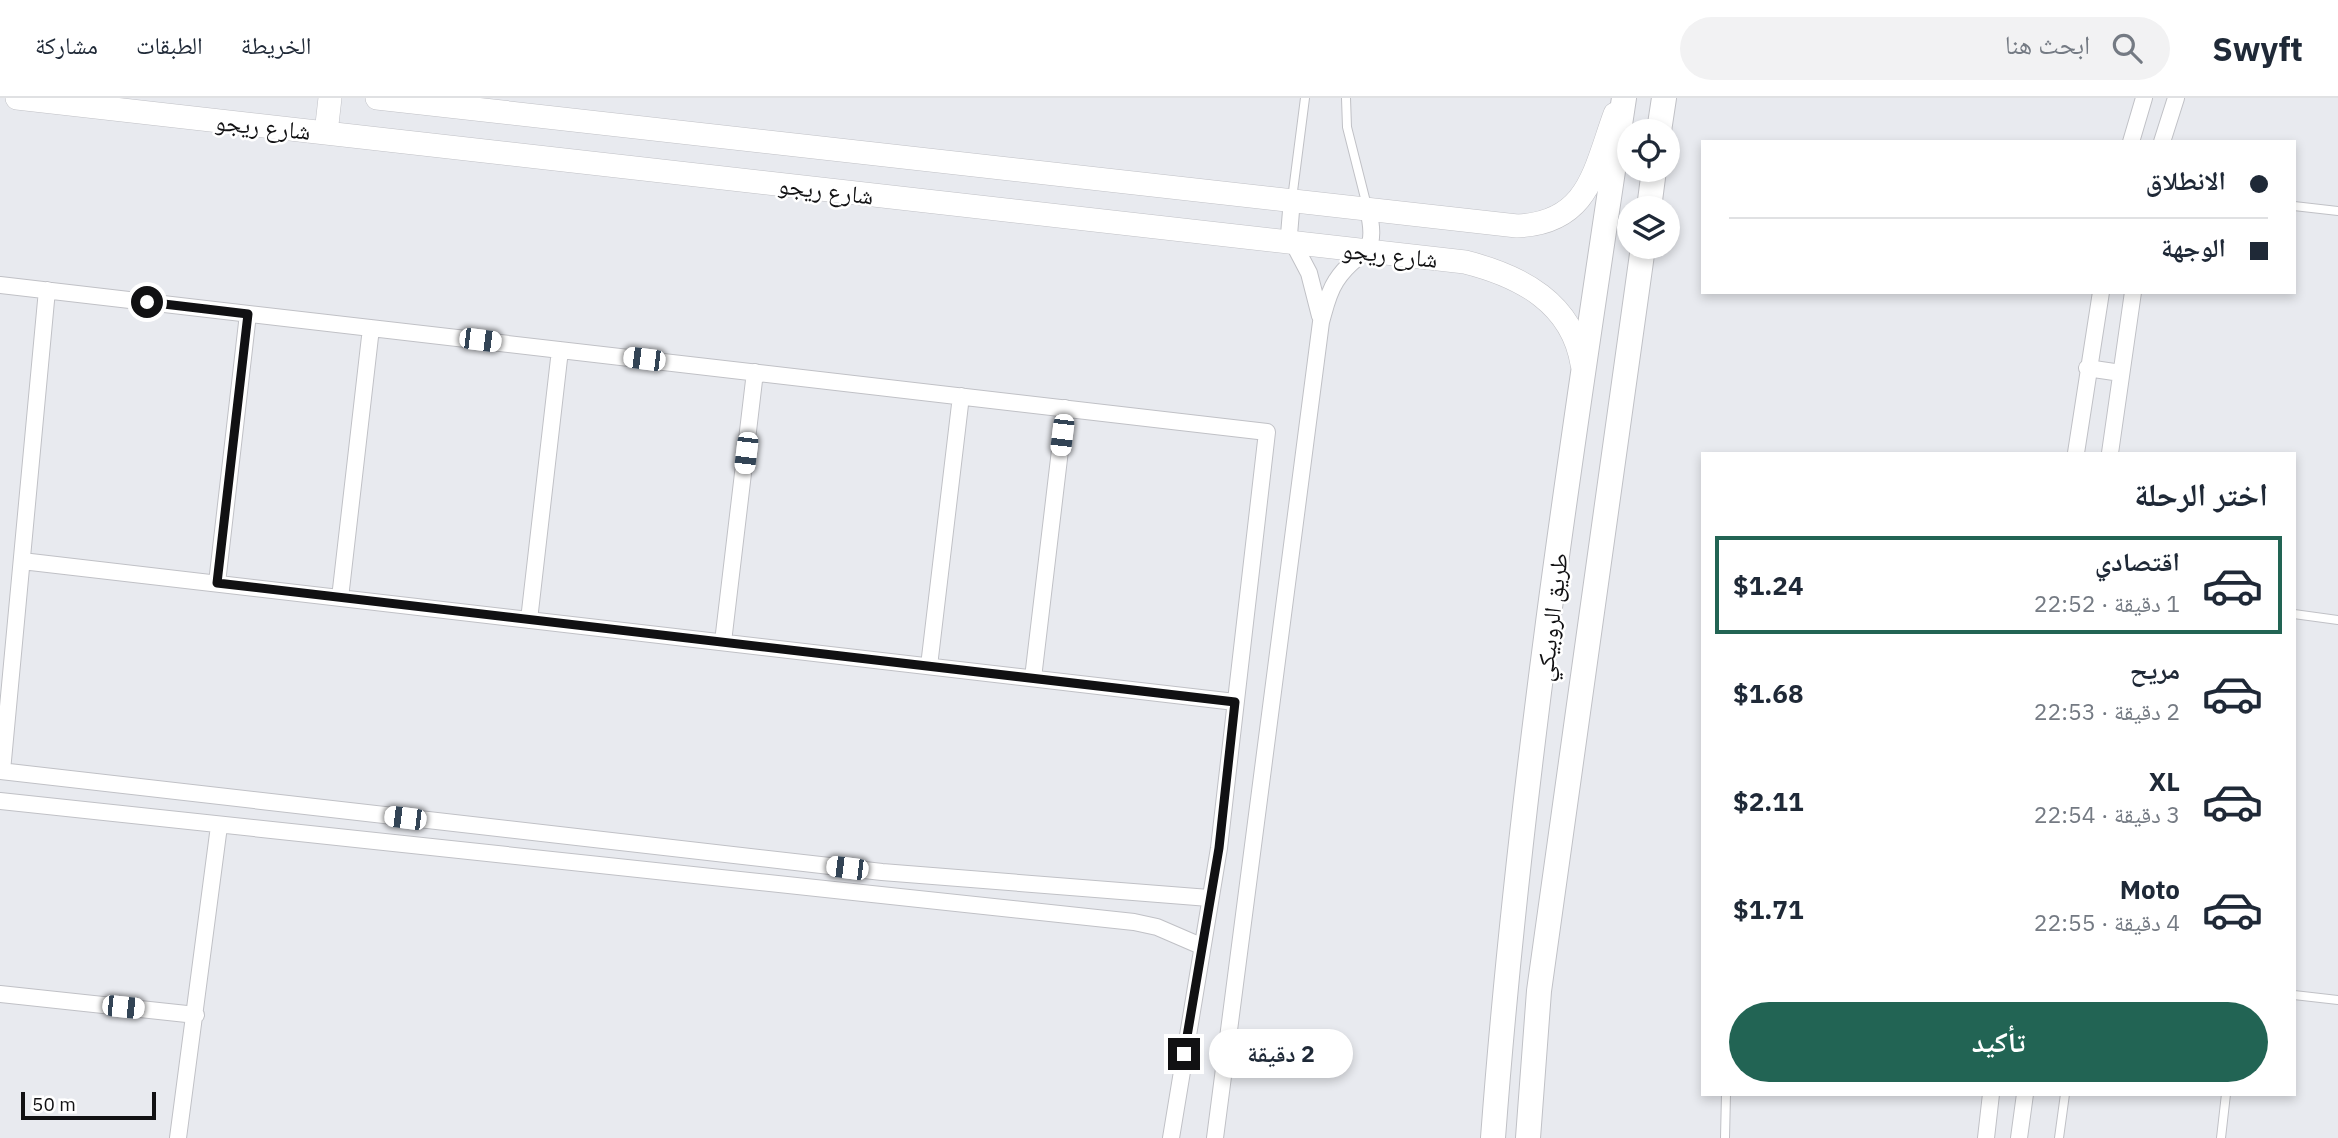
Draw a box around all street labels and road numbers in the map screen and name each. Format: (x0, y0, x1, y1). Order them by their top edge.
street label: شارع ريجو (214, 105, 312, 147)
street label: شارع ريجو (776, 168, 876, 212)
street label: شارع ريجو (1341, 233, 1439, 275)
street label: طريق الروبيكي (1527, 551, 1579, 684)

